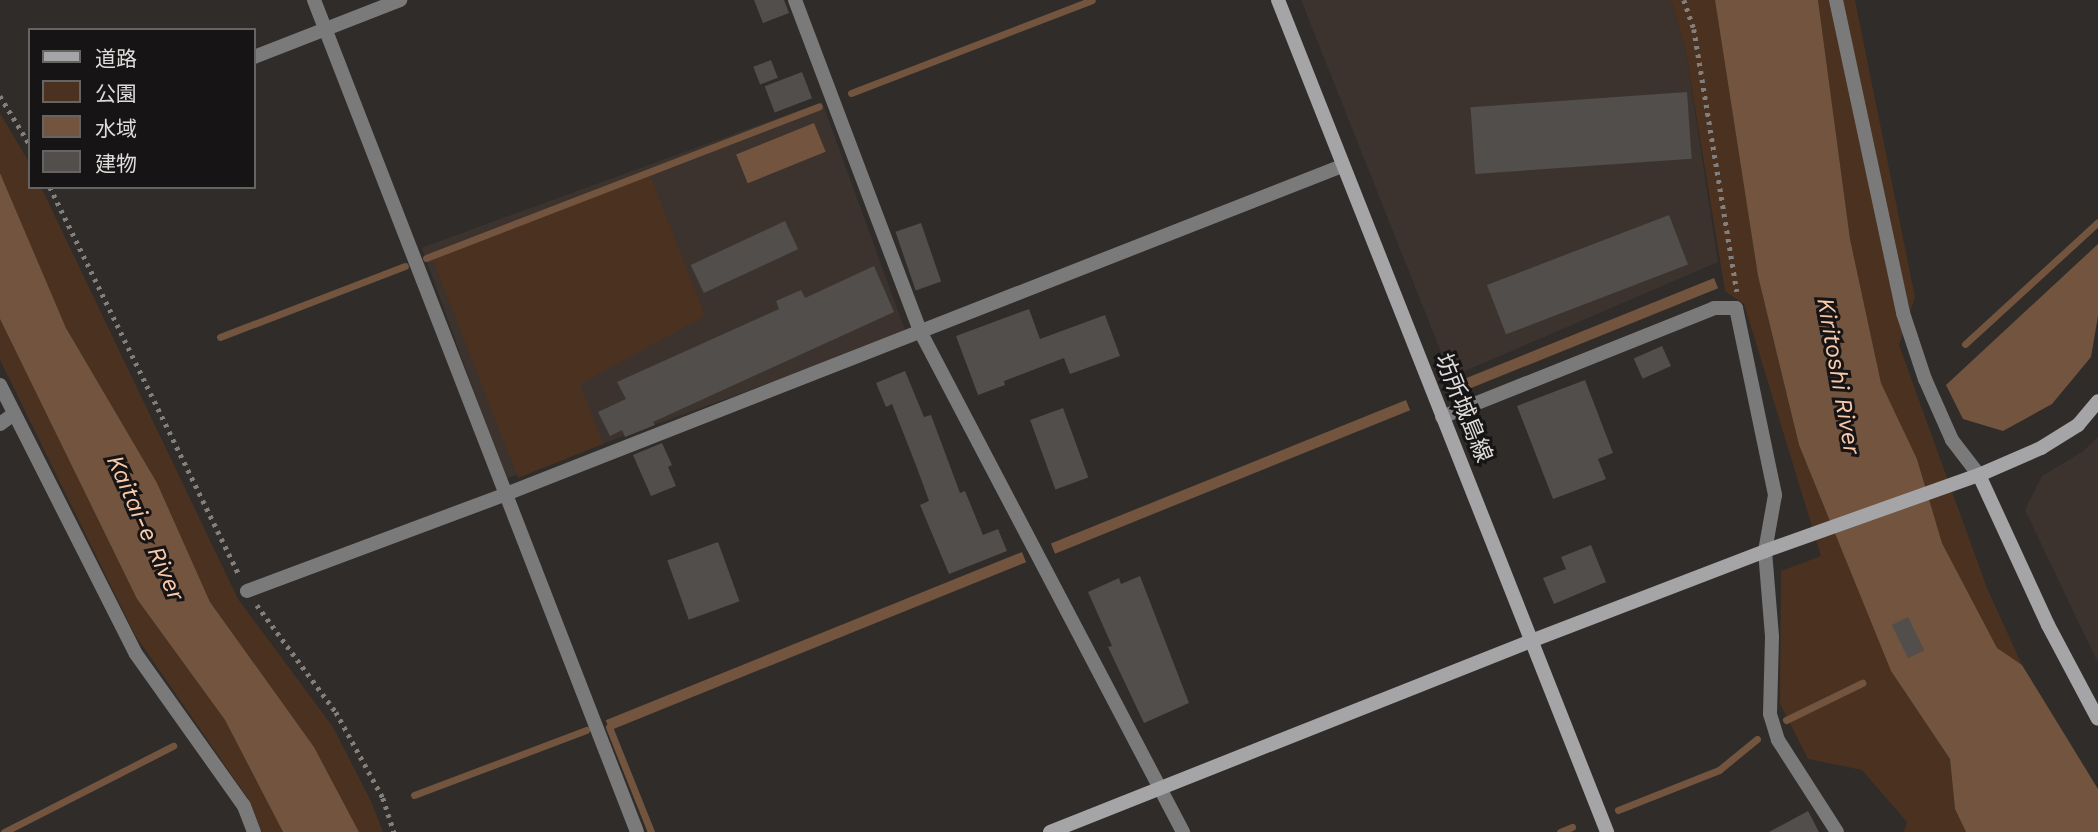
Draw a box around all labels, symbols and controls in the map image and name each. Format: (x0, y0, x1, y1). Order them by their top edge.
legend (28, 28, 256, 189)
text: 道路 (95, 46, 137, 71)
text: 公園 (95, 81, 137, 106)
text: 水域 (95, 116, 137, 141)
text: 建物 (95, 151, 137, 176)
water label: Kiritoshi River (1810, 295, 1866, 457)
street label: 坊所城島線 (1429, 350, 1497, 466)
water label: Kaitai-e River (100, 451, 190, 605)

